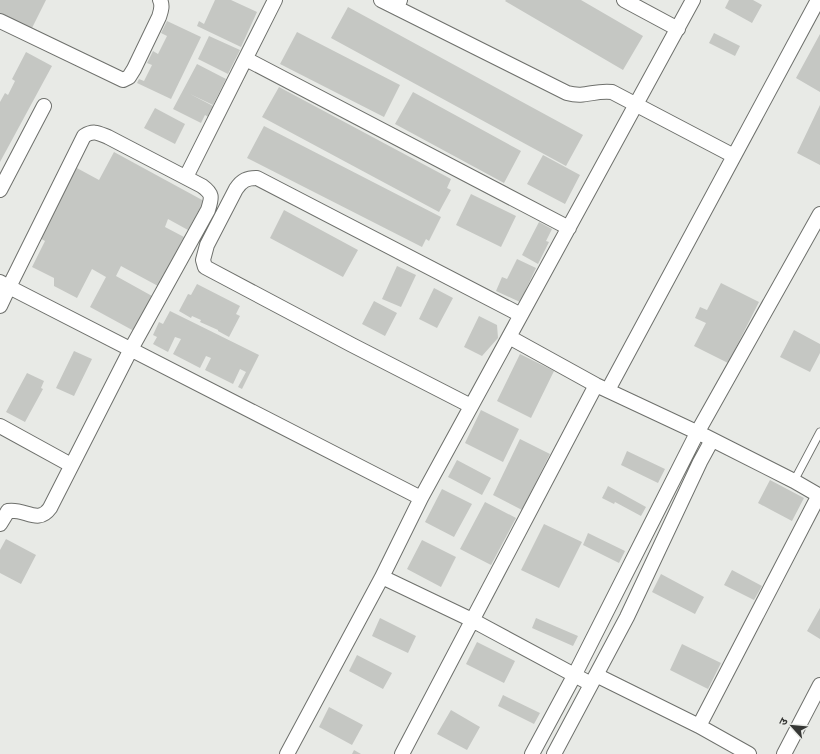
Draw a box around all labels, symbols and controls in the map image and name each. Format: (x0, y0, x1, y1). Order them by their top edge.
north arrow (772, 706, 812, 746)
text: उ (776, 715, 791, 728)

